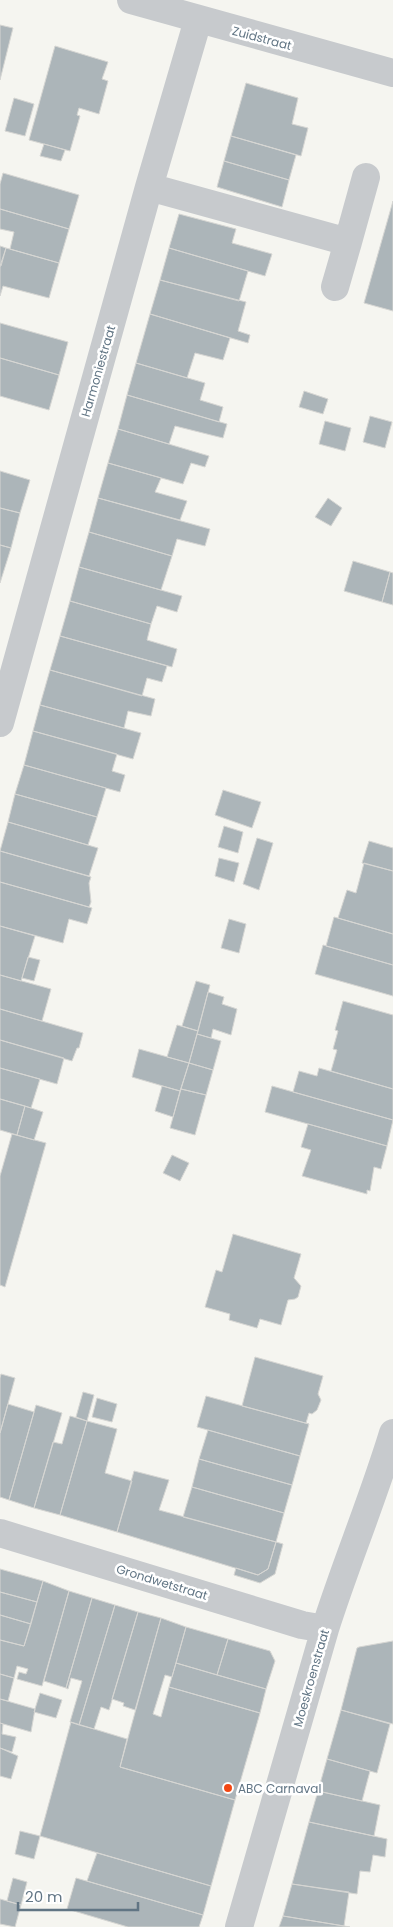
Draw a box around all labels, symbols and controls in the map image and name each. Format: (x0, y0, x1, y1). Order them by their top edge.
street label: Zuidstraat (230, 22, 294, 54)
street label: Harmoniestraat (77, 323, 119, 419)
street label: Grondwetstraat (114, 1560, 210, 1604)
street label: Moeskroenstraat (289, 1627, 333, 1729)
place label: ABC Carnaval (238, 1780, 321, 1797)
marker: ABC Carnaval (222, 1782, 234, 1794)
scale bar (18, 1880, 138, 1912)
text: 20 m (25, 1886, 63, 1907)

